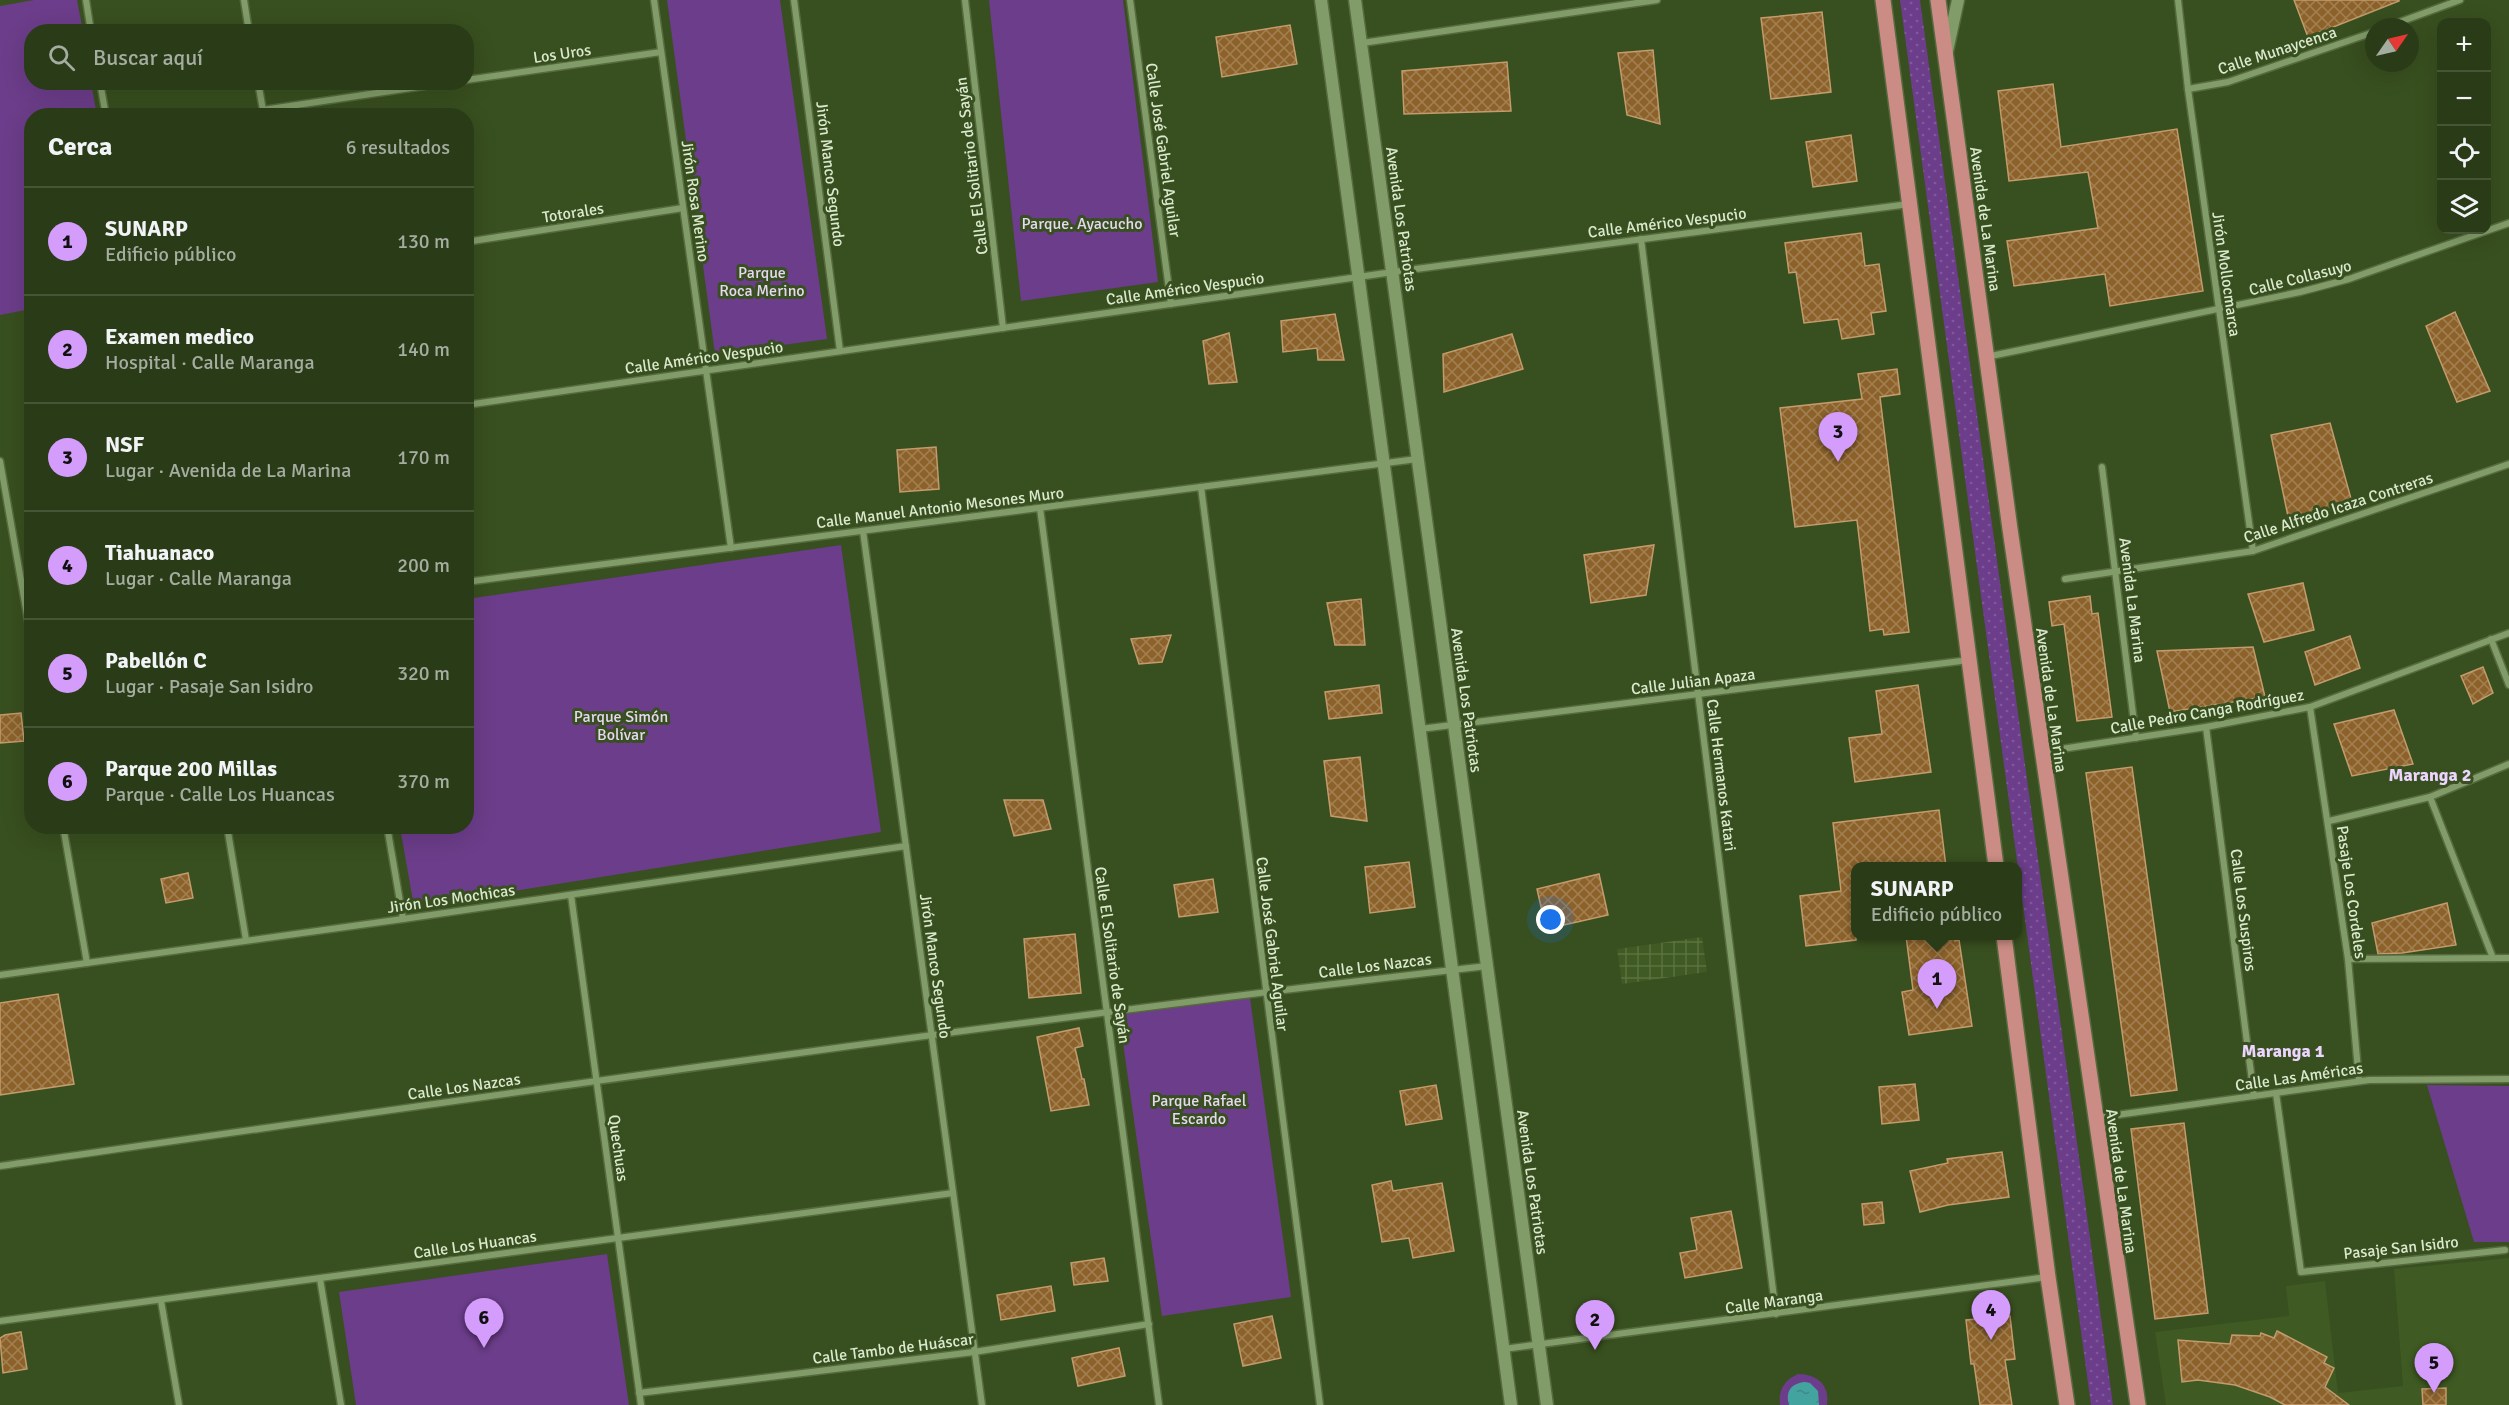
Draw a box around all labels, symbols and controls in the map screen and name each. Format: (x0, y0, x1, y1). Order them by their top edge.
north arrow (2365, 18, 2419, 72)
map controls (2437, 18, 2491, 234)
button: + (2437, 18, 2491, 72)
street label: Calle Munaycenca (2215, 22, 2339, 80)
search box (24, 24, 474, 90)
street label: Los Uros (532, 40, 592, 68)
icon: search (45, 41, 78, 74)
text: Buscar aquí (93, 44, 203, 71)
street label: Calle José Gabriel Aguilar (1141, 62, 1185, 239)
button: − (2437, 72, 2491, 126)
street label: Calle El Solitario de Sayán (951, 76, 993, 256)
street label: Jirón Manco Segundo (811, 100, 849, 248)
button: locate (2437, 126, 2491, 180)
text: Cerca (48, 131, 112, 163)
text: 6 resultados (346, 135, 450, 160)
street label: Jirón Rosa Merino (677, 139, 713, 263)
street label: Avenida Los Patriotas (1381, 145, 1421, 293)
street label: Avenida de La Marina (1965, 145, 2005, 293)
button: layers (2437, 180, 2491, 234)
street label: Totorales (541, 198, 605, 228)
street label: Calle Américo Vespucio (1587, 203, 1748, 243)
street label: Jirón Mollocmarca (2207, 210, 2245, 338)
park label: Parque. Ayacucho (1021, 214, 1143, 234)
text: SUNARP (105, 215, 188, 242)
text: 1 (62, 229, 73, 254)
text: 130 m (397, 229, 450, 254)
text: Edificio público (105, 242, 236, 267)
street label: Calle Collasuyo (2247, 256, 2354, 300)
park label: Parque Roca Merino (719, 263, 805, 301)
street label: Calle Américo Vespucio (1105, 268, 1266, 310)
text: Examen medico (105, 323, 254, 350)
text: 2 (62, 337, 73, 362)
text: 140 m (397, 337, 450, 362)
street label: Calle Américo Vespucio (624, 337, 785, 379)
text: Hospital · Calle Maranga (105, 350, 315, 375)
pin: 3 (1818, 412, 1858, 462)
text: NSF (105, 431, 144, 458)
text: 3 (62, 445, 73, 470)
text: 170 m (397, 445, 450, 470)
text: Lugar · Avenida de La Marina (105, 458, 351, 483)
street label: Calle Alfredo Icaza Contreras (2241, 468, 2435, 548)
street label: Calle Manuel Antonio Mesones Muro (815, 483, 1065, 533)
street label: Avenida La Marina (2114, 536, 2150, 664)
text: Tiahuanaco (105, 539, 214, 566)
text: 4 (62, 553, 73, 578)
text: 200 m (397, 553, 450, 578)
text: Lugar · Calle Maranga (105, 566, 292, 591)
street label: Avenida Los Patriotas (1446, 626, 1486, 774)
street label: Avenida de La Marina (2031, 626, 2071, 774)
text: Pabellón C (105, 647, 207, 674)
text: 5 (62, 661, 73, 686)
text: 320 m (397, 661, 450, 686)
street label: Calle Julian Apaza (1630, 664, 1756, 700)
text: Lugar · Pasaje San Isidro (105, 674, 313, 699)
street label: Calle Pedro Canga Rodríguez (2109, 685, 2306, 739)
street label: Calle Hermanos Katari (1702, 698, 1740, 852)
park label: Parque Simón Bolívar (574, 707, 668, 745)
text: Parque 200 Millas (105, 755, 277, 782)
district label: Maranga 2 (2389, 764, 2471, 786)
text: 6 (62, 769, 73, 794)
text: 370 m (397, 769, 450, 794)
text: Parque · Calle Los Huancas (105, 782, 335, 807)
street label: Pasaje Los Cordeles (2332, 824, 2370, 960)
street label: Calle Los Suspiros (2226, 848, 2260, 973)
street label: Calle José Gabriel Aguilar (1251, 856, 1293, 1033)
popup (1851, 862, 2022, 940)
street label: Calle El Solitario de Sayán (1090, 865, 1134, 1045)
text: SUNARP (1871, 875, 1954, 902)
street label: Jirón Los Mochicas (386, 880, 516, 918)
street label: Jirón Manco Segundo (915, 892, 955, 1040)
text: Edificio público (1871, 902, 2002, 927)
your location (1536, 905, 1565, 934)
street label: Calle Los Nazcas (1318, 949, 1433, 983)
pin: 1 (1918, 960, 1956, 1009)
district label: Maranga 1 (2242, 1040, 2325, 1062)
street label: Calle Las Américas (2234, 1058, 2364, 1096)
street label: Calle Los Nazcas (407, 1069, 522, 1105)
park label: Parque Rafael Escardo (1152, 1091, 1247, 1129)
street label: Avenida de La Marina (2101, 1107, 2141, 1255)
street label: Avenida Los Patriotas (1512, 1108, 1552, 1256)
street label: Quechuas (603, 1113, 633, 1183)
street label: Calle Los Huancas (412, 1226, 538, 1264)
street label: Pasaje San Isidro (2343, 1232, 2460, 1264)
street label: Calle Maranga (1724, 1285, 1824, 1319)
pin: 4 (1972, 1290, 2010, 1340)
pin: 6 (464, 1298, 504, 1348)
pin: 2 (1576, 1300, 1614, 1350)
street label: Calle Tambo de Huáscar (811, 1329, 975, 1369)
pin: 5 (2414, 1344, 2454, 1393)

